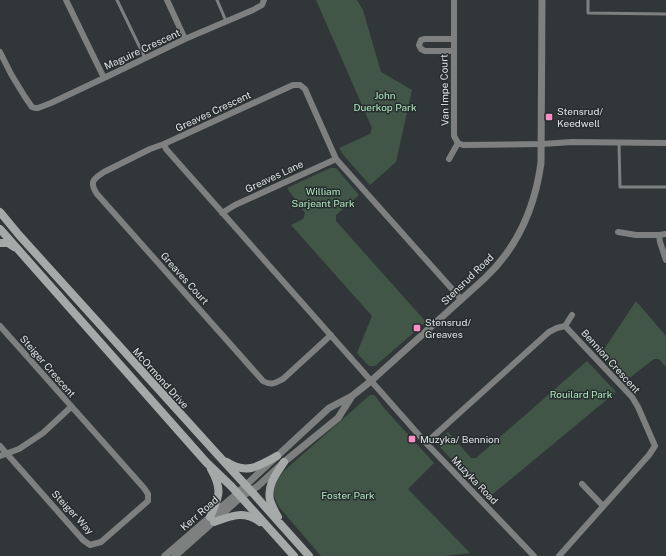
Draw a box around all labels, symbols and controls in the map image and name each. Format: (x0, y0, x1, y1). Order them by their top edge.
street label: Maguire Crescent (102, 26, 182, 72)
street label: Van Impe Court (437, 54, 451, 126)
street label: Greaves Crescent (173, 88, 253, 134)
park label: John Duerkop Park (354, 89, 417, 113)
place label: Stensrud/ Keedwell (557, 105, 603, 129)
marker: Stensrud/ Keedwell (544, 112, 554, 122)
street label: Greaves Lane (243, 157, 305, 195)
park label: William Sarjeant Park (291, 185, 355, 209)
street label: Greaves Court (158, 249, 212, 307)
street label: Stensrud Road (438, 251, 496, 307)
place label: Stensrud/ Greaves (425, 316, 471, 340)
marker: Stensrud/ Greaves (412, 323, 422, 333)
street label: Bennion Crescent (579, 326, 643, 396)
street label: Steiger Crescent (18, 332, 78, 400)
street label: McOrmond Drive (131, 345, 192, 411)
park label: Rouilard Park (550, 388, 613, 400)
place label: Muzyka/ Bennion (420, 433, 500, 445)
marker: Muzyka/ Bennion (407, 434, 417, 444)
street label: Muzyka Road (449, 454, 501, 506)
street label: Steiger Way (50, 487, 97, 537)
park label: Foster Park (321, 489, 375, 501)
street label: Kerr Road (178, 493, 220, 533)

